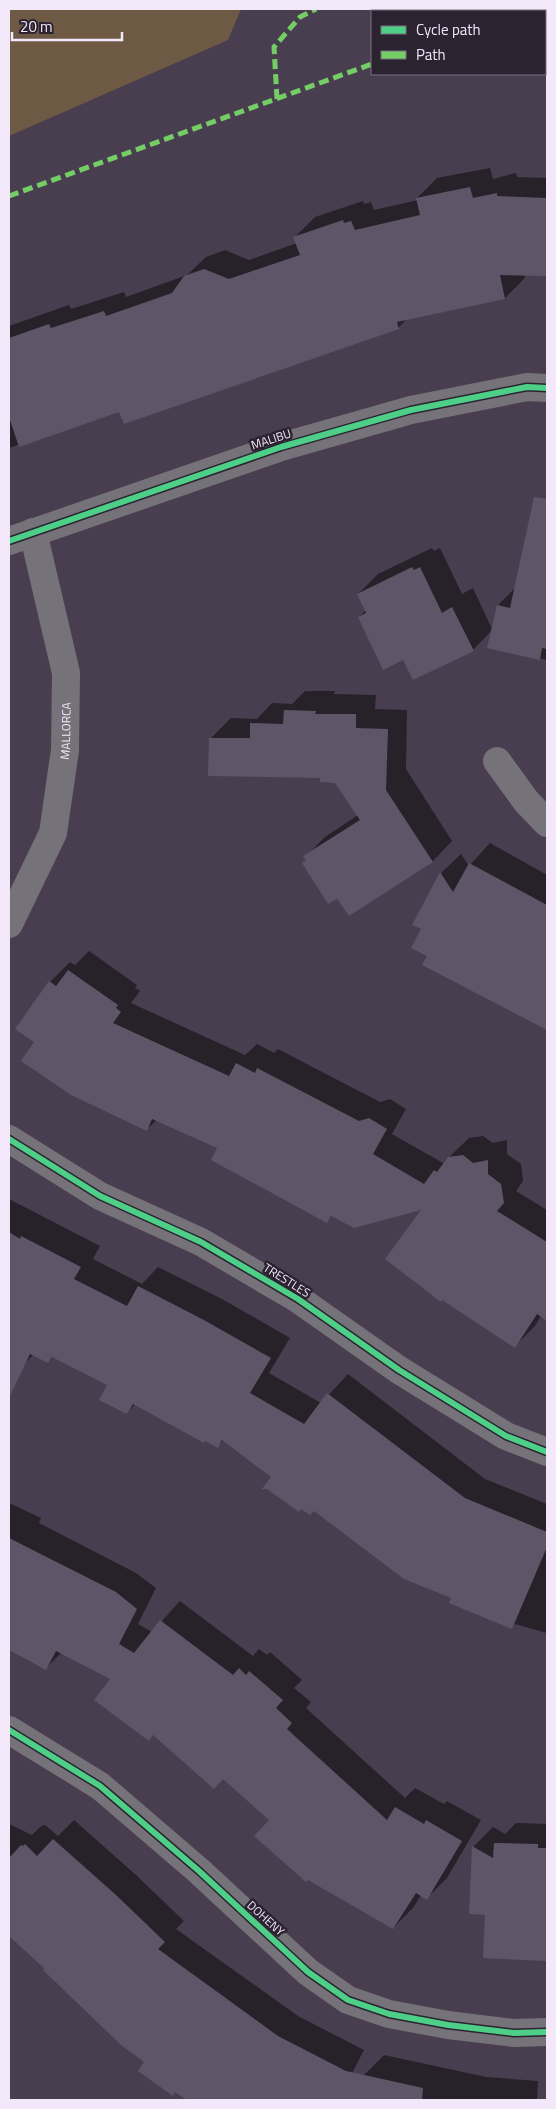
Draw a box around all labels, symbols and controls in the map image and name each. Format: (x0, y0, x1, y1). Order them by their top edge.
scale bar (12, 10, 122, 42)
legend (371, 10, 546, 75)
text: 20 m (20, 15, 53, 38)
text: Cycle path (416, 18, 481, 41)
text: Path (416, 43, 446, 66)
street label: MALIBU (249, 424, 293, 454)
street label: MALLORCA (54, 702, 75, 761)
street label: TRESTLES (260, 1258, 314, 1302)
street label: DOHENY (243, 1896, 289, 1940)

